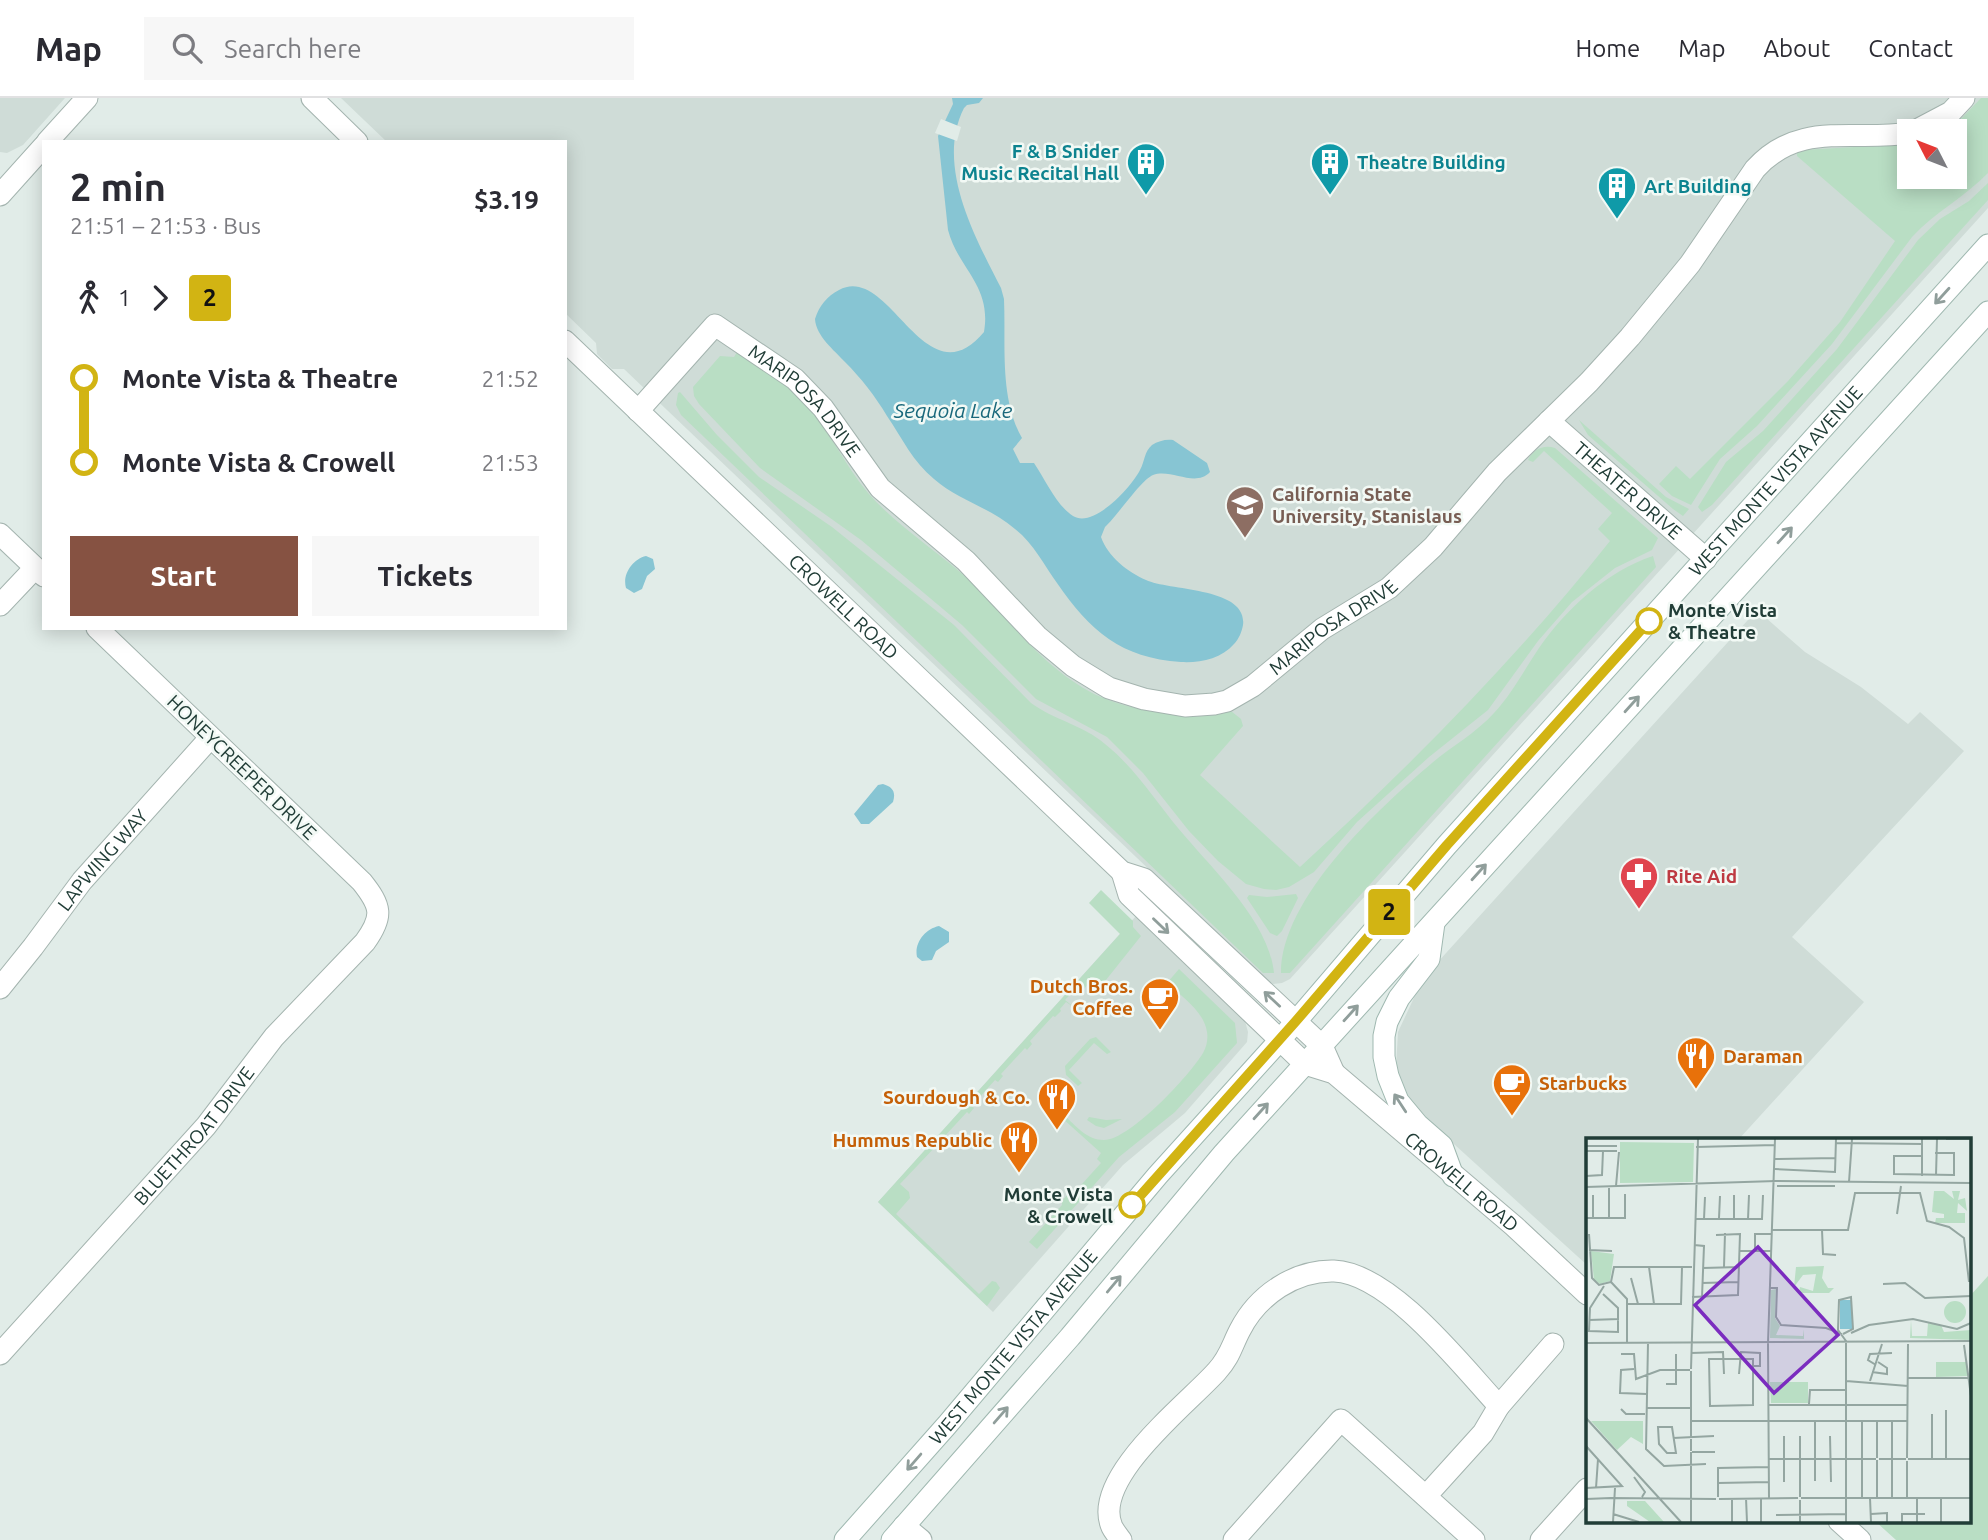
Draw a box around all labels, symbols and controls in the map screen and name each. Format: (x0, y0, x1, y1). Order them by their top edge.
search box (144, 17, 634, 80)
icon: search (168, 29, 206, 67)
text: Map (35, 30, 102, 67)
text: Search here (224, 34, 362, 63)
text: Home (1575, 35, 1640, 62)
text: Map (1678, 35, 1725, 62)
text: About (1763, 35, 1830, 62)
text: Contact (1868, 35, 1953, 62)
north arrow (1897, 119, 1967, 189)
map controls (1897, 119, 1967, 189)
place label: F & B Snider Music Recital Hall (961, 140, 1119, 184)
building icon: F & B Snider Music Recital Hall (1125, 141, 1167, 196)
building icon: Theatre Building (1309, 141, 1351, 196)
place label: Theatre Building (1357, 151, 1506, 173)
building icon: Art Building (1596, 165, 1638, 220)
text: 2 min (70, 166, 166, 208)
place label: Art Building (1644, 175, 1752, 197)
text: $3.19 (474, 185, 539, 214)
text: 21:51 – 21:53 · Bus (70, 213, 261, 238)
icon: walk (70, 279, 108, 317)
icon: forward (141, 279, 179, 317)
text: 2 (203, 284, 217, 311)
text: 1 (118, 285, 131, 310)
one-way arrow (1934, 287, 1951, 304)
street label: MARIPOSA DRIVE (744, 340, 865, 461)
text: Monte Vista & Theatre (122, 364, 398, 393)
text: 21:52 (481, 366, 539, 391)
street label: WEST MONTE VISTA AVENUE (1684, 381, 1867, 580)
water label: Sequoia Lake (893, 398, 1013, 422)
street label: THEATER DRIVE (1569, 437, 1686, 544)
text: Monte Vista & Crowell (122, 448, 395, 477)
text: 21:53 (481, 450, 539, 475)
place label: California State University, Stanislaus (1272, 483, 1462, 527)
school or university icon: California State University, Stanislaus (1224, 484, 1266, 539)
one-way arrow (1777, 526, 1793, 544)
button: Start (70, 536, 298, 616)
button: Tickets (312, 536, 539, 616)
street label: CROWELL ROAD (785, 550, 903, 664)
street label: MARIPOSA DRIVE (1264, 575, 1402, 679)
place label: Monte Vista & Theatre (1668, 599, 1777, 643)
marker: Monte Vista & Theatre (1636, 608, 1662, 634)
street label: HONEYCREEPER DRIVE (163, 690, 321, 844)
one-way arrow (1624, 695, 1640, 713)
street label: LAPWING WAY (53, 805, 152, 915)
pharmacy icon: Rite Aid (1618, 855, 1660, 910)
one-way arrow (1471, 864, 1487, 882)
place label: Rite Aid (1666, 865, 1737, 887)
line badge: 2 (1366, 889, 1412, 935)
text: 2 (1382, 898, 1396, 925)
one-way arrow (1152, 917, 1169, 934)
place label: Dutch Bros. Coffee (1030, 975, 1133, 1019)
cafe icon: Dutch Bros. Coffee (1139, 976, 1181, 1031)
one-way arrow (1264, 990, 1281, 1007)
one-way arrow (1343, 1004, 1359, 1022)
restaurant icon: Daraman (1675, 1035, 1717, 1090)
place label: Daraman (1723, 1045, 1803, 1067)
street label: BLUETHROAT DRIVE (129, 1062, 258, 1210)
cafe icon: Starbucks (1491, 1062, 1533, 1117)
place label: Starbucks (1539, 1072, 1627, 1094)
restaurant icon: Sourdough & Co. (1036, 1076, 1078, 1131)
place label: Sourdough & Co. (883, 1086, 1030, 1108)
one-way arrow (1393, 1093, 1407, 1113)
one-way arrow (1253, 1103, 1270, 1120)
restaurant icon: Hummus Republic (998, 1119, 1040, 1174)
street label: CROWELL ROAD (1400, 1127, 1523, 1236)
place label: Hummus Republic (832, 1129, 992, 1151)
inset map (1586, 1138, 1970, 1522)
place label: Monte Vista & Crowell (1004, 1183, 1113, 1227)
marker: Monte Vista & Crowell (1119, 1192, 1145, 1218)
street label: WEST MONTE VISTA AVENUE (924, 1245, 1101, 1449)
one-way arrow (1106, 1276, 1122, 1294)
one-way arrow (993, 1406, 1009, 1424)
one-way arrow (906, 1452, 922, 1470)

